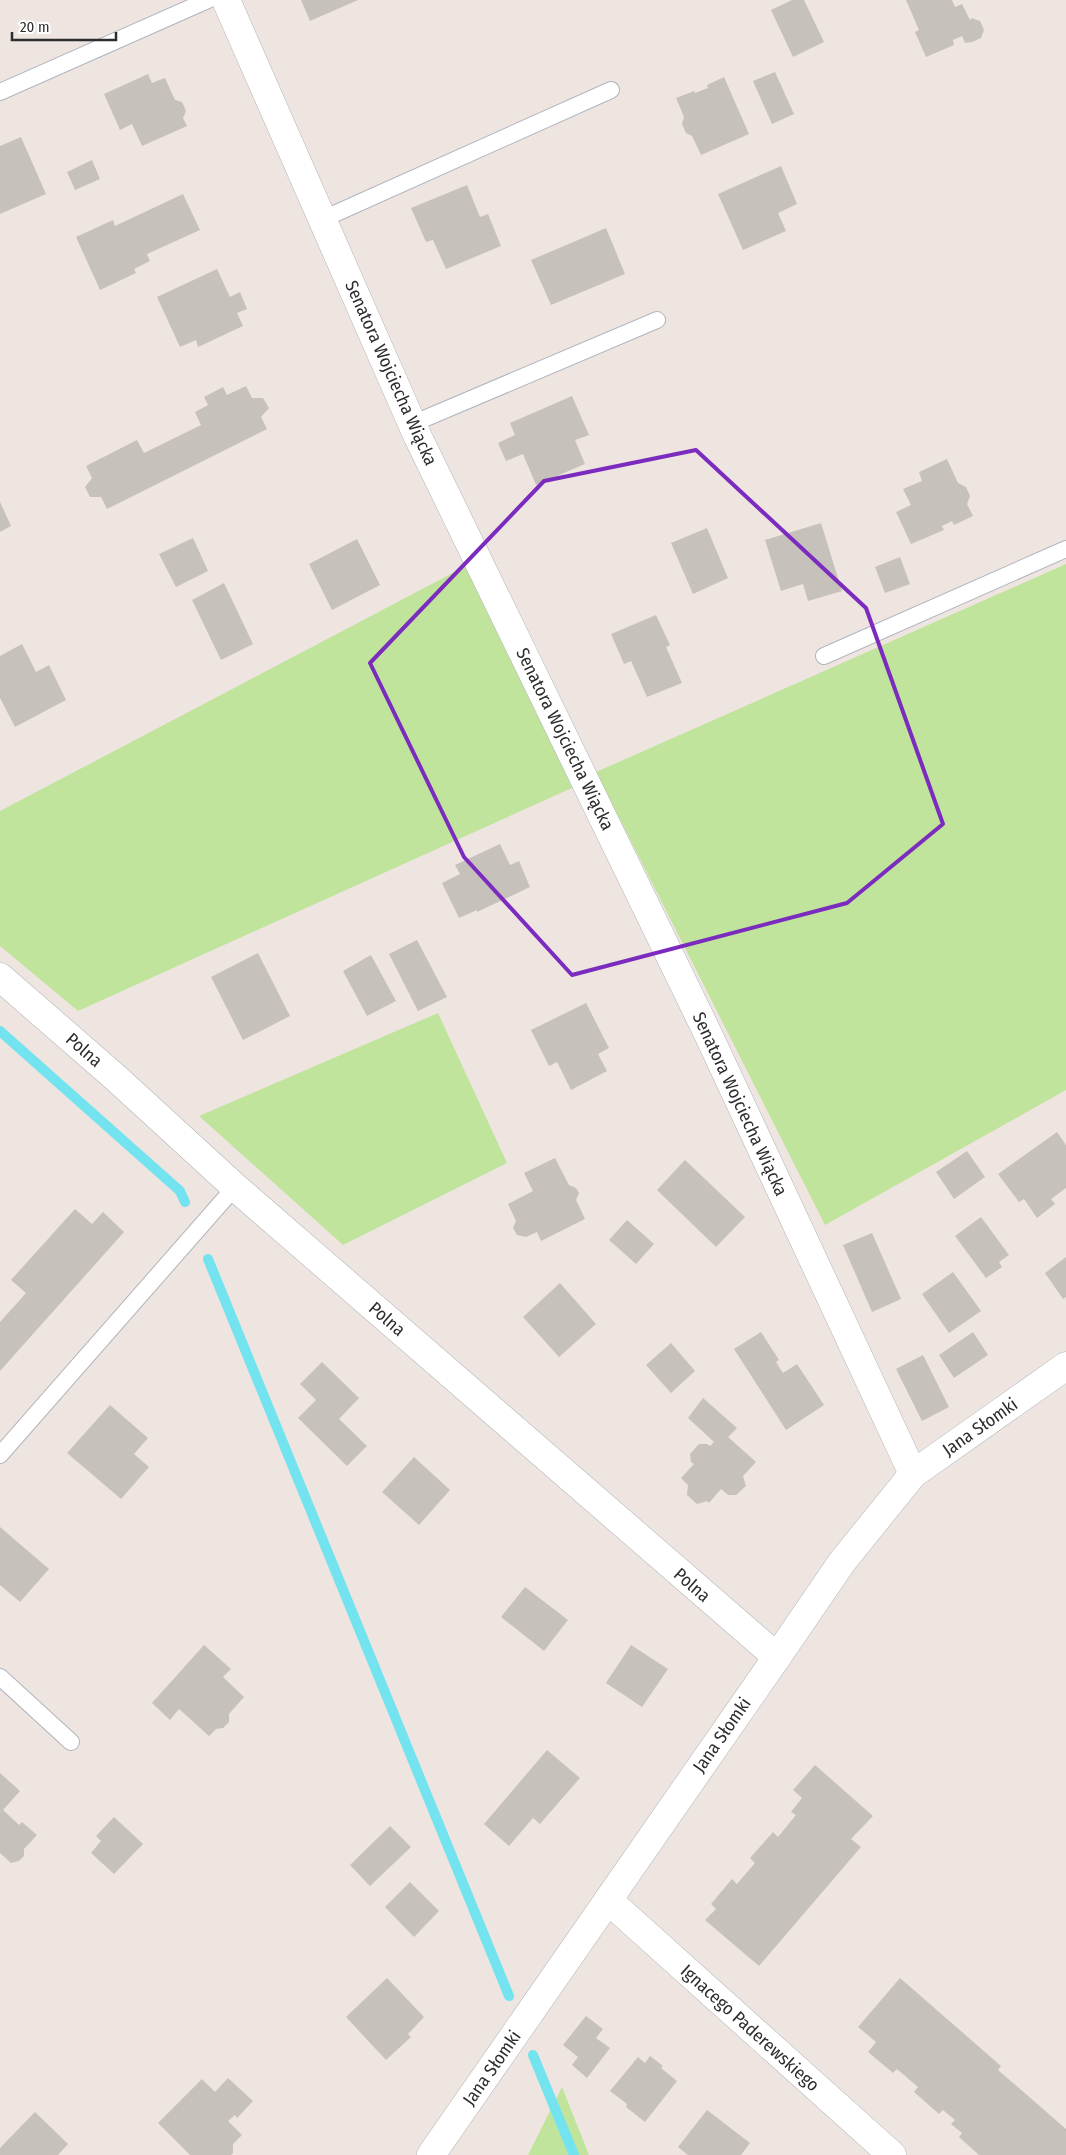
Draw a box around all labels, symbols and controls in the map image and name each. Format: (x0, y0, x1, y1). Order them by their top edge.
scale bar (12, 10, 116, 42)
text: 20 m (20, 18, 50, 36)
street label: Senatora Wojciecha Wiącka (340, 277, 442, 469)
street label: Senatora Wojciecha Wiącka (511, 644, 619, 834)
street label: Senatora Wojciecha Wiącka (688, 1009, 792, 1199)
street label: Polna (61, 1028, 107, 1072)
street label: Polna (364, 1297, 410, 1341)
street label: Jana Słomki (938, 1393, 1022, 1461)
street label: Polna (669, 1563, 715, 1607)
street label: Jana Słomki (688, 1693, 756, 1777)
street label: Ignacego Paderewskiego (676, 1960, 824, 2096)
street label: Jana Słomki (458, 2026, 526, 2110)

